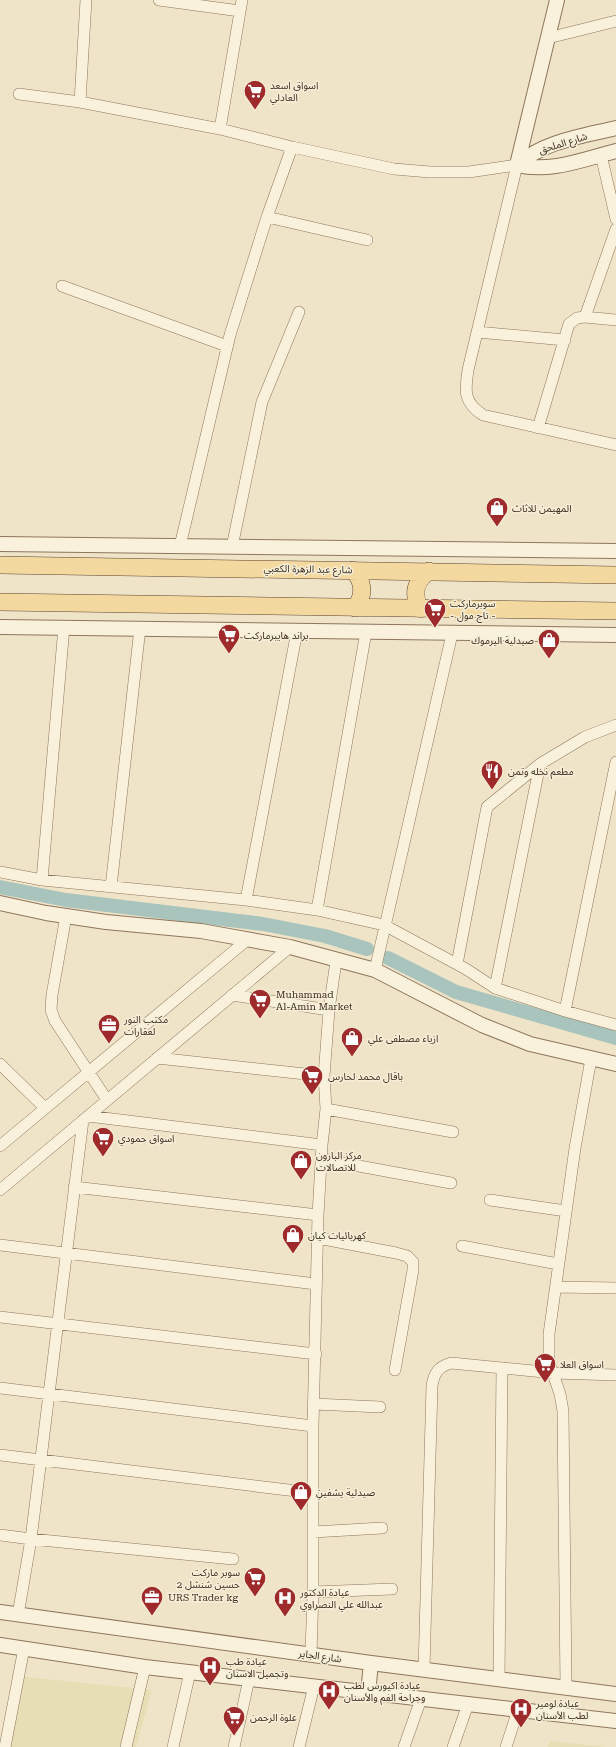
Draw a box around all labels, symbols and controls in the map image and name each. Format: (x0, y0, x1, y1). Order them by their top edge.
supermarket icon: اسواق اسعد العادلي (242, 78, 268, 111)
place label: اسواق اسعد العادلي (270, 80, 318, 105)
street label: شارع الملحق (537, 130, 589, 158)
shop icon: المهيمن للاثاث (484, 495, 510, 528)
place label: المهيمن للاثاث (512, 503, 572, 514)
street label: شارع عبد الزهرة الكعبي (263, 563, 353, 578)
supermarket icon: سوبرماركت - تاج مول - (422, 596, 448, 629)
place label: سوبرماركت - تاج مول - (450, 598, 496, 623)
supermarket icon: براند هايبرماركت (216, 622, 242, 655)
shop icon: صيدلية اليرموك (536, 627, 562, 660)
place label: براند هايبرماركت (244, 630, 309, 642)
place label: صيدلية اليرموك (471, 635, 534, 647)
restaurant icon: مطعم نخله وتمن (479, 758, 505, 791)
place label: مطعم نخله وتمن (508, 766, 574, 779)
supermarket icon: Muhammad Al-Amin Market (247, 987, 273, 1020)
place label: Muhammad Al-Amin Market (276, 989, 353, 1012)
office icon: مكتب النور لعقارات (96, 1012, 122, 1045)
place label: مكتب النور لعقارات (123, 1014, 168, 1038)
shop icon: ازياء مصطفى علي (339, 1025, 365, 1058)
place label: ازياء مصطفى علي (368, 1033, 438, 1046)
supermarket icon: باقال محمد لحارس (299, 1063, 325, 1096)
place label: باقال محمد لحارس (328, 1071, 403, 1083)
supermarket icon: اسواق حمودي (90, 1125, 116, 1158)
place label: اسواق حمودي (118, 1133, 174, 1146)
shop icon: مركز البارون للاتصالات (288, 1148, 314, 1181)
place label: مركز البارون للاتصالات (316, 1150, 362, 1173)
shop icon: كهربائيات كيان (280, 1222, 306, 1255)
place label: كهربائيات كيان (308, 1230, 367, 1242)
supermarket icon: اسواق العلا (532, 1351, 558, 1384)
place label: اسواق العلا (560, 1359, 604, 1371)
shop icon: صيدلية يشفينِ (288, 1479, 314, 1512)
place label: صيدلية يشفينِ (316, 1487, 375, 1500)
supermarket icon: سوبر ماركت حسين شنشل 2 (242, 1565, 268, 1598)
place label: سوبر ماركت حسين شنشل 2 (177, 1567, 240, 1590)
office icon: URS Trader kg (139, 1584, 165, 1617)
hospital icon: عيادة الدكتور عبدالله علي النصراوي (272, 1585, 298, 1618)
place label: عيادة الدكتور عبدالله علي النصراوي (299, 1587, 383, 1612)
place label: URS Trader kg (168, 1592, 238, 1603)
street label: شارع الجاير (297, 1647, 342, 1666)
hospital icon: عيادة طب وتجميل الاسنان (197, 1654, 223, 1687)
place label: عيادة طب وتجميل الاسنان (226, 1656, 288, 1680)
hospital icon: عيادة اكيورس لطب وجراحة الفم والأسنان (316, 1678, 342, 1711)
place label: عيادة اكيورس لطب وجراحة الفم والأسنان (344, 1680, 426, 1705)
hospital icon: عيادة لومير لطب الأسنان (508, 1696, 534, 1729)
place label: عيادة لومير لطب الأسنان (535, 1698, 589, 1721)
supermarket icon: علوة الرحمن (221, 1704, 247, 1737)
place label: علوة الرحمن (250, 1712, 297, 1724)

